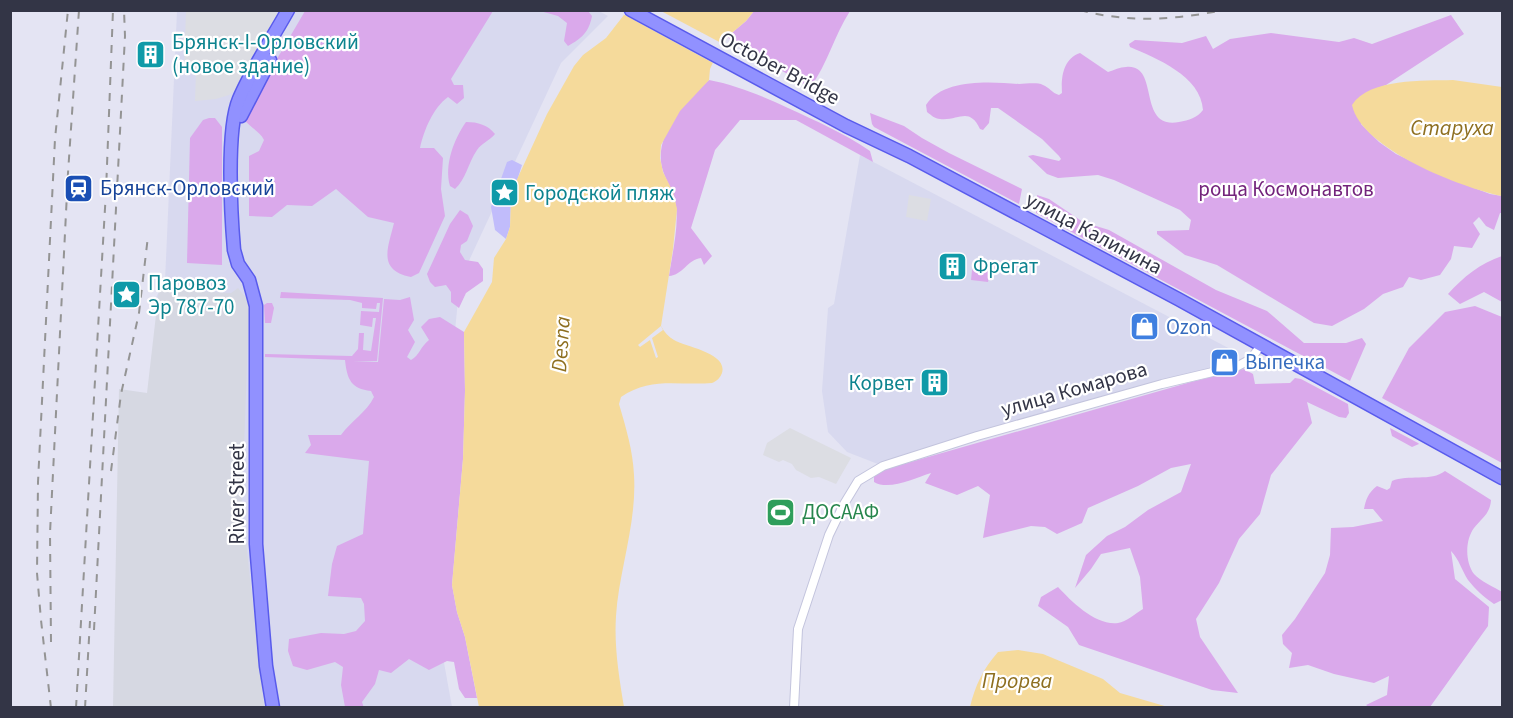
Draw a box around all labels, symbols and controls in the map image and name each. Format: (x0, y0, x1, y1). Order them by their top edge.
street label: October Bridge (715, 24, 845, 112)
place label: Брянск-I-Орловский (новое здание) (172, 27, 359, 81)
building icon: Брянск-I-Орловский (новое здание) (135, 38, 167, 70)
water label: Старуха (1410, 112, 1494, 144)
station icon: Брянск-Орловский (63, 172, 95, 204)
place label: Брянск-Орловский (100, 173, 275, 203)
park label: роща Космонавтов (1198, 174, 1374, 204)
place icon: Городской пляж (488, 177, 520, 209)
place label: Городской пляж (525, 178, 674, 208)
street label: улица Калинина (1020, 184, 1168, 282)
building icon: Фрегат (936, 250, 968, 282)
place label: Фрегат (973, 251, 1039, 281)
place label: Паровоз Эр 787-70 (148, 268, 235, 322)
place icon: Паровоз Эр 787-70 (111, 279, 143, 311)
shop icon: Ozon (1129, 311, 1161, 343)
place label: Ozon (1166, 312, 1211, 342)
water label: Desna (543, 315, 579, 373)
shop icon: Выпечка (1208, 346, 1240, 378)
place label: Выпечка (1245, 347, 1325, 377)
street label: улица Комарова (997, 354, 1151, 424)
building icon: Корвет (919, 367, 951, 399)
place label: Корвет (848, 368, 914, 398)
street label: River Street (222, 443, 252, 545)
sports icon: ДОСААФ (765, 496, 797, 528)
place label: ДОСААФ (802, 497, 879, 527)
water label: Прорва (982, 665, 1053, 697)

